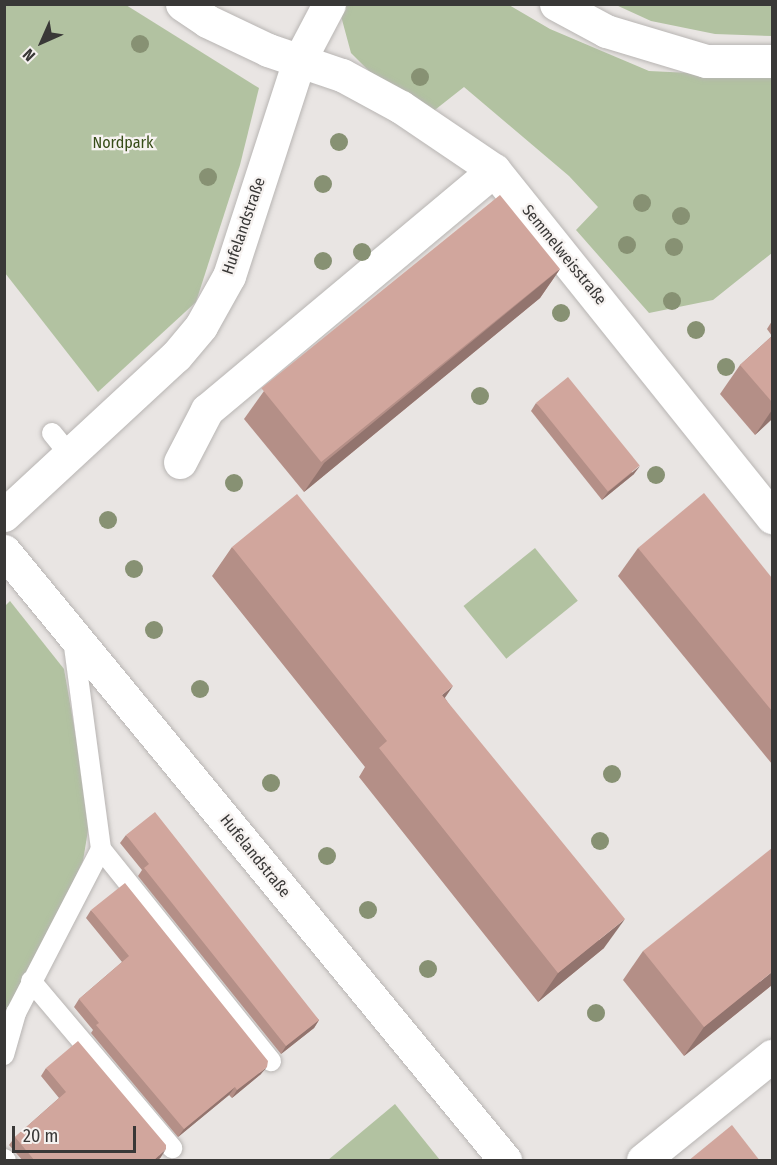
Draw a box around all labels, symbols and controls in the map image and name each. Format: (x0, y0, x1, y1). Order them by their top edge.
north arrow (12, 12, 72, 72)
text: N (19, 45, 39, 65)
park label: Nordpark (92, 133, 154, 153)
street label: Hufelandstraße (218, 175, 270, 277)
street label: Semmelweisstraße (518, 201, 610, 309)
street label: Hufelandstraße (216, 811, 294, 901)
scale bar (15, 1114, 140, 1152)
text: 20 m (23, 1125, 58, 1147)

